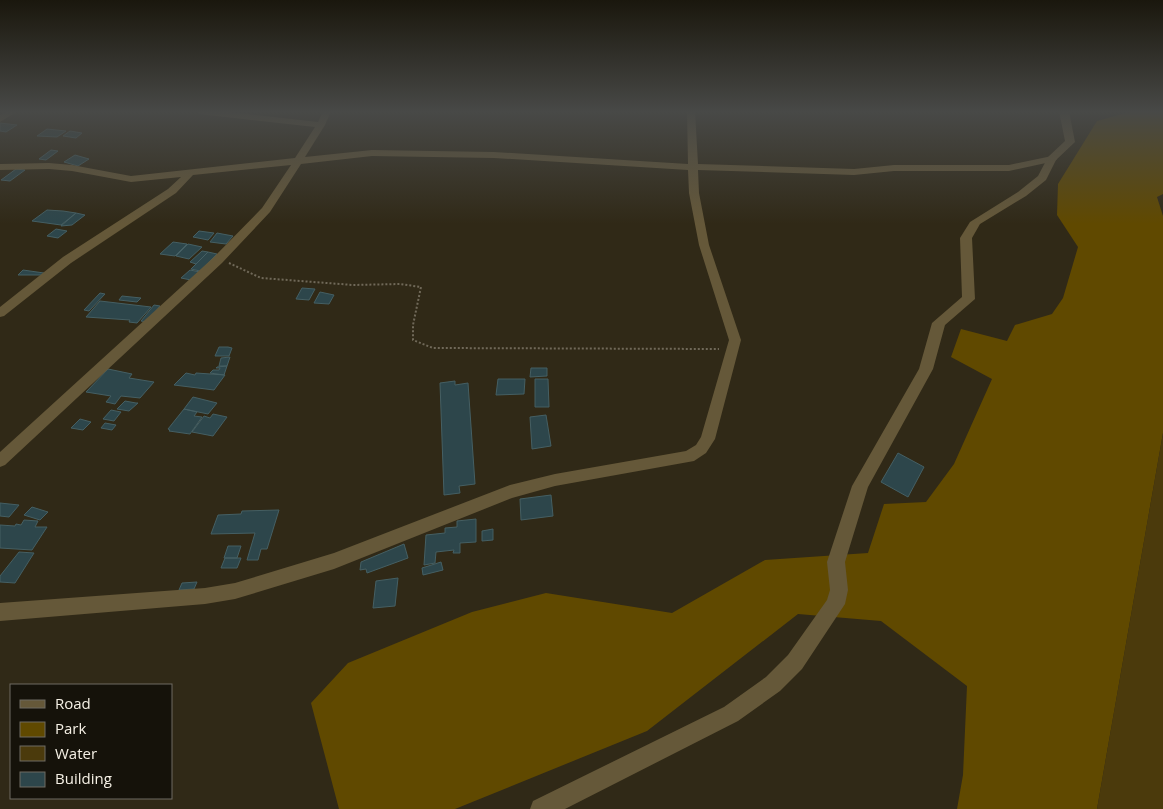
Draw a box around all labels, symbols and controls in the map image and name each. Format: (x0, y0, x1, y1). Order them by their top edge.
legend (10, 684, 172, 799)
text: Road (55, 693, 91, 713)
text: Park (55, 718, 86, 738)
text: Water (55, 743, 97, 763)
text: Building (55, 768, 112, 788)

